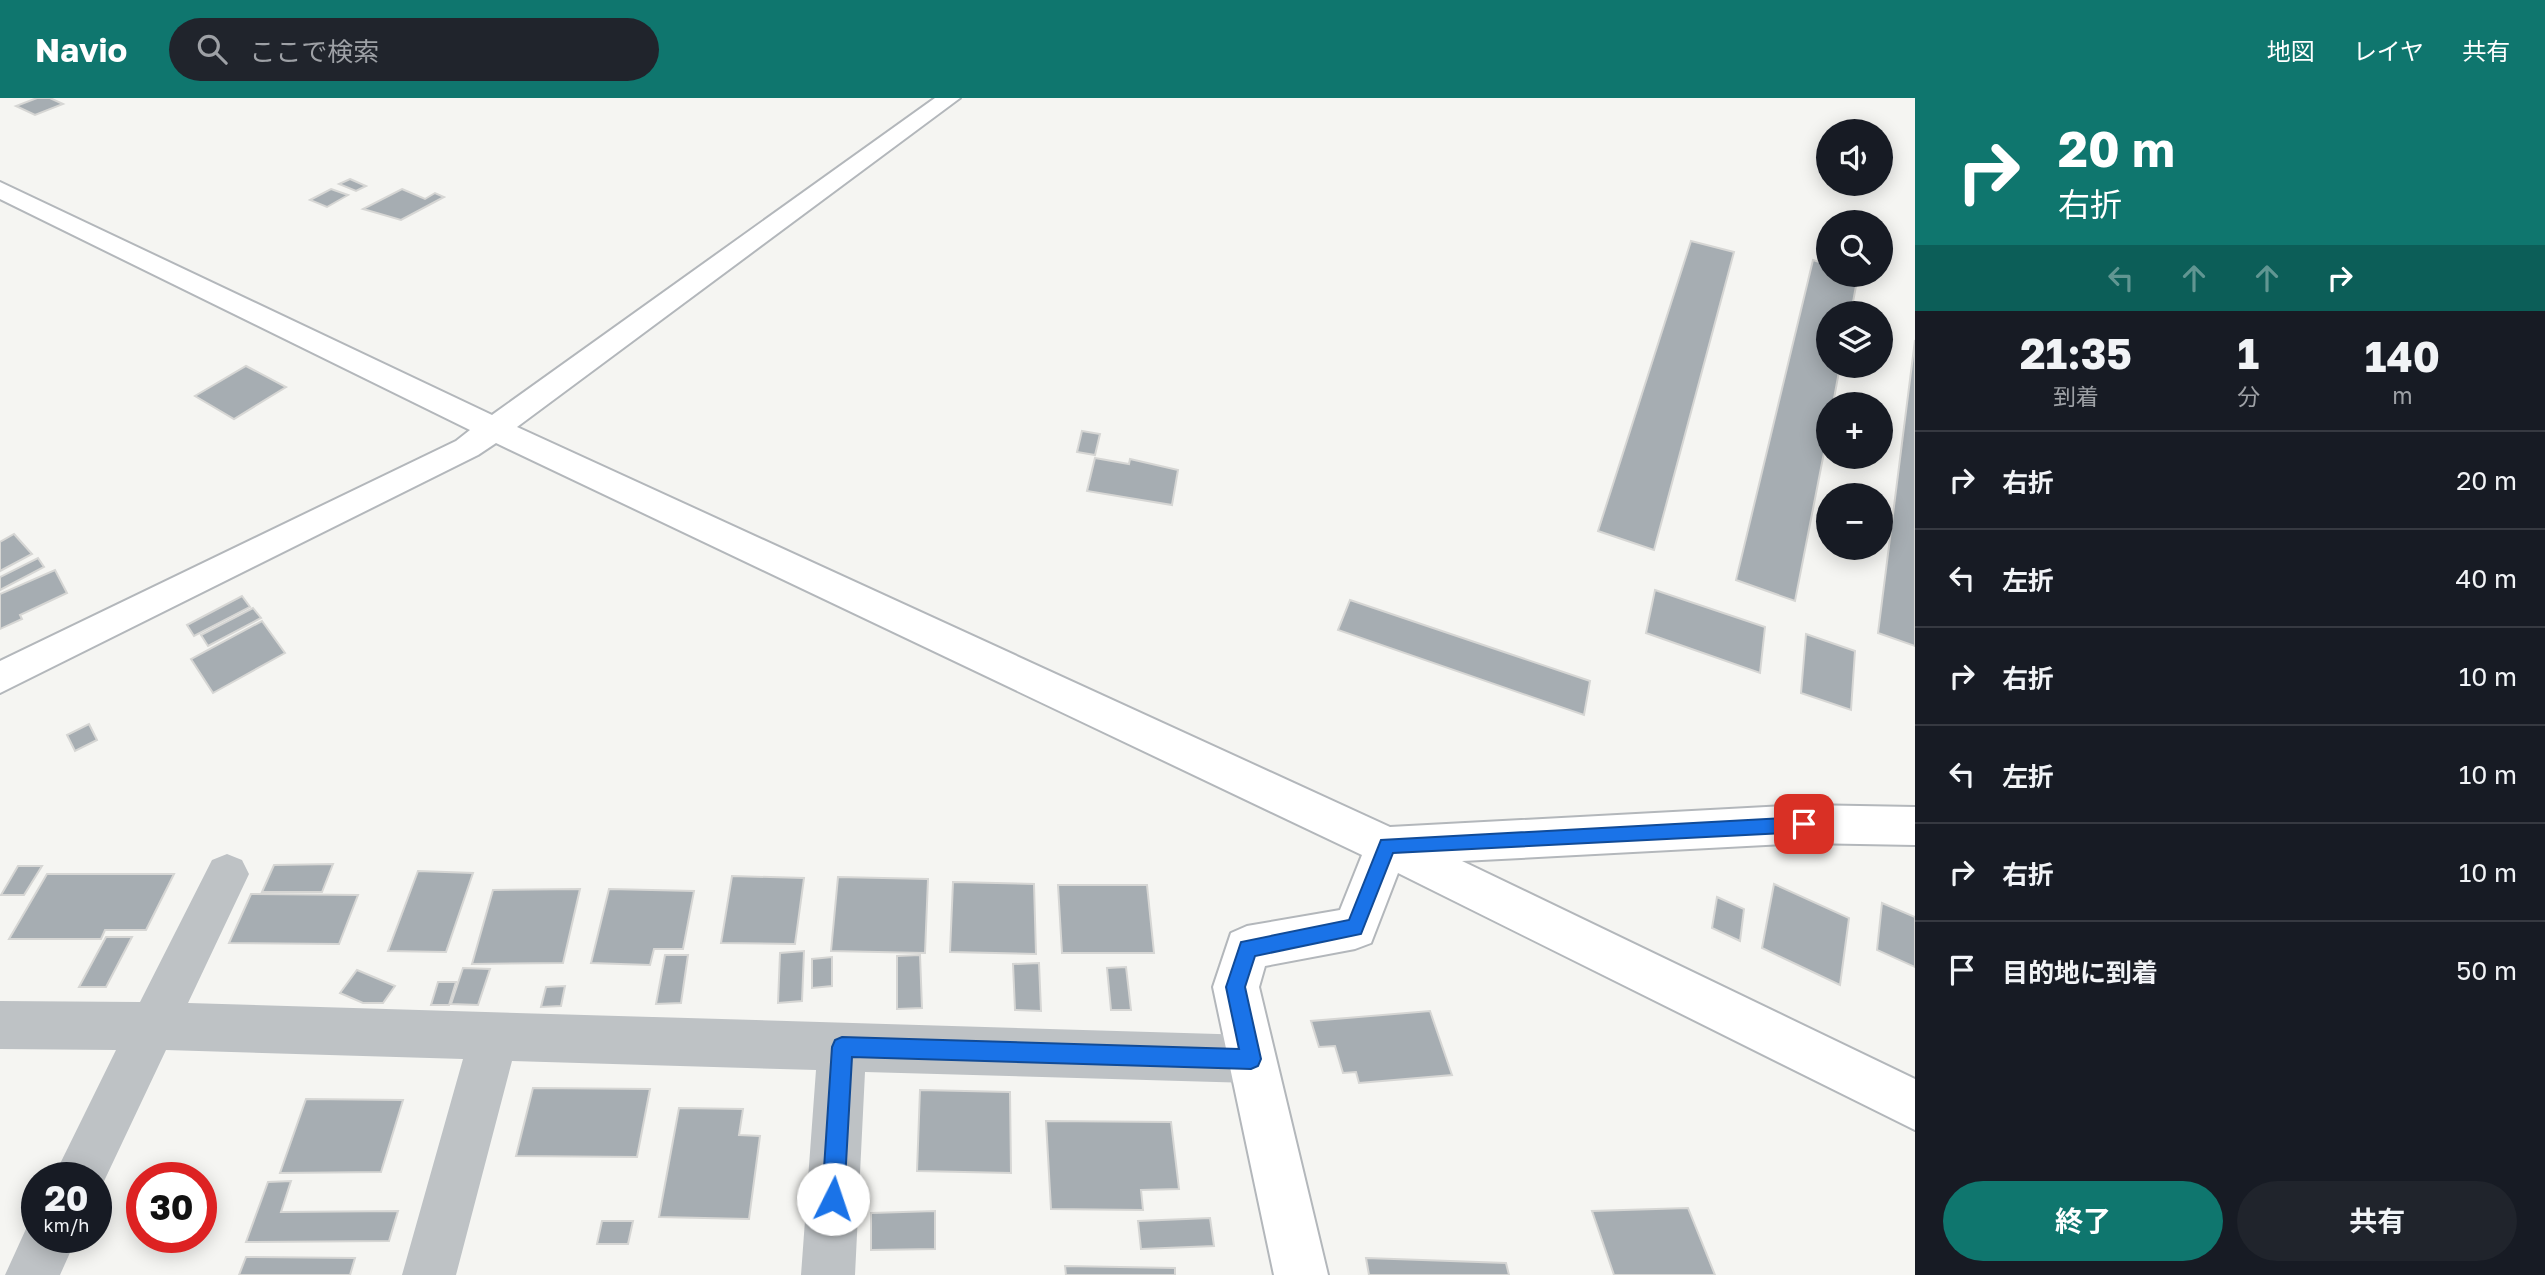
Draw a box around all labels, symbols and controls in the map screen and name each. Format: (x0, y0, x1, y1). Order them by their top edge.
search box (169, 18, 659, 81)
text: Navio (35, 30, 127, 69)
icon: search (193, 30, 231, 68)
text: ここで検索 (249, 36, 379, 67)
text: 地図 (2267, 36, 2315, 65)
text: レイヤ (2353, 36, 2424, 65)
text: 共有 (2462, 36, 2510, 65)
map controls (1816, 119, 1893, 560)
button: sound (1816, 119, 1893, 196)
text: 20 m (2058, 119, 2175, 178)
icon: right (1943, 126, 2034, 217)
text: 右折 (2058, 185, 2122, 223)
button: search (1816, 210, 1893, 287)
icon: left (2102, 259, 2140, 297)
icon: ahead (2175, 259, 2213, 297)
icon: ahead (2248, 259, 2286, 297)
icon: right (2321, 259, 2359, 297)
button: layers (1816, 301, 1893, 378)
text: 21:35 (2020, 328, 2132, 378)
text: 1 (2238, 328, 2259, 378)
text: 140 (2365, 331, 2440, 381)
text: m (2392, 381, 2413, 409)
text: 到着 (2053, 382, 2099, 410)
text: 分 (2237, 382, 2260, 410)
button: + (1816, 392, 1893, 469)
icon: right (1943, 461, 1981, 499)
text: 20 m (2456, 465, 2517, 496)
text: 右折 (2002, 467, 2054, 498)
button: − (1816, 483, 1893, 560)
icon: left (1943, 559, 1981, 597)
text: 40 m (2456, 563, 2517, 594)
text: 左折 (2002, 565, 2054, 596)
icon: right (1943, 657, 1981, 695)
text: 10 m (2459, 661, 2517, 692)
text: 右折 (2002, 663, 2054, 694)
icon: left (1943, 755, 1981, 793)
text: 10 m (2459, 759, 2517, 790)
text: 左折 (2002, 761, 2054, 792)
pin (1774, 794, 1834, 854)
icon: arrive (1785, 805, 1823, 843)
icon: right (1943, 853, 1981, 891)
text: 10 m (2459, 857, 2517, 888)
text: 右折 (2002, 859, 2054, 890)
icon: arrive (1943, 951, 1981, 989)
text: 50 m (2456, 955, 2517, 986)
text: 目的地に到着 (2002, 957, 2158, 988)
speed limit sign: 30 (126, 1162, 217, 1253)
position arrow (796, 1162, 870, 1236)
text: 20 (44, 1177, 89, 1219)
button: 終了 (1943, 1181, 2223, 1261)
button: 共有 (2237, 1181, 2517, 1261)
text: km/h (44, 1214, 89, 1236)

